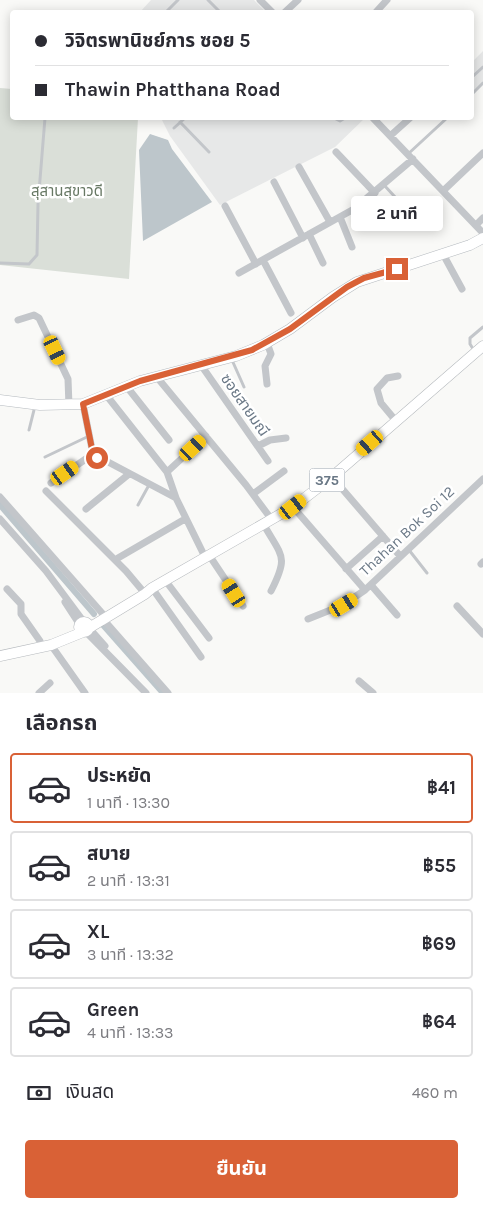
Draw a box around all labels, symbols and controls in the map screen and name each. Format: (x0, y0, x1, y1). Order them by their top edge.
text: วิจิตรพานิชย์การ ซอย 5 (65, 30, 250, 52)
text: Thawin Phatthana Road (65, 79, 281, 101)
park label: สุสานสุขาวดี (31, 182, 103, 200)
callout: 2 นาที (351, 196, 443, 232)
text: 2 นาที (376, 204, 418, 223)
route end (386, 258, 408, 280)
car (41, 333, 68, 367)
street label: ซอยสายมณี (217, 370, 273, 440)
car (353, 427, 386, 459)
car (176, 432, 209, 464)
route start (86, 447, 108, 469)
car (48, 458, 81, 488)
road number: 375 (310, 468, 344, 492)
street label: Thahan Bok Soi 12 (356, 482, 458, 580)
car (276, 492, 309, 522)
car (219, 576, 248, 610)
car (327, 591, 360, 619)
text: เลือกรถ (25, 710, 98, 736)
text: ประหยัด (87, 765, 151, 787)
icon: car (27, 766, 72, 811)
text: ฿41 (427, 777, 456, 799)
text: 1 นาที · 13:30 (87, 793, 170, 812)
text: สบาย (87, 843, 131, 865)
icon: car (27, 844, 72, 889)
text: ฿55 (423, 855, 456, 877)
text: 2 นาที · 13:31 (87, 871, 170, 890)
text: XL (87, 921, 109, 943)
icon: car (27, 922, 72, 967)
text: ฿69 (422, 933, 456, 955)
text: 3 นาที · 13:32 (87, 945, 174, 964)
text: Green (87, 999, 139, 1021)
icon: car (27, 1000, 72, 1045)
text: ฿64 (422, 1011, 456, 1033)
text: 4 นาที · 13:33 (87, 1023, 174, 1042)
icon: cash (25, 1079, 53, 1107)
text: เงินสด (65, 1081, 114, 1103)
text: 460 m (412, 1083, 458, 1102)
button: ยืนยัน (25, 1140, 458, 1198)

